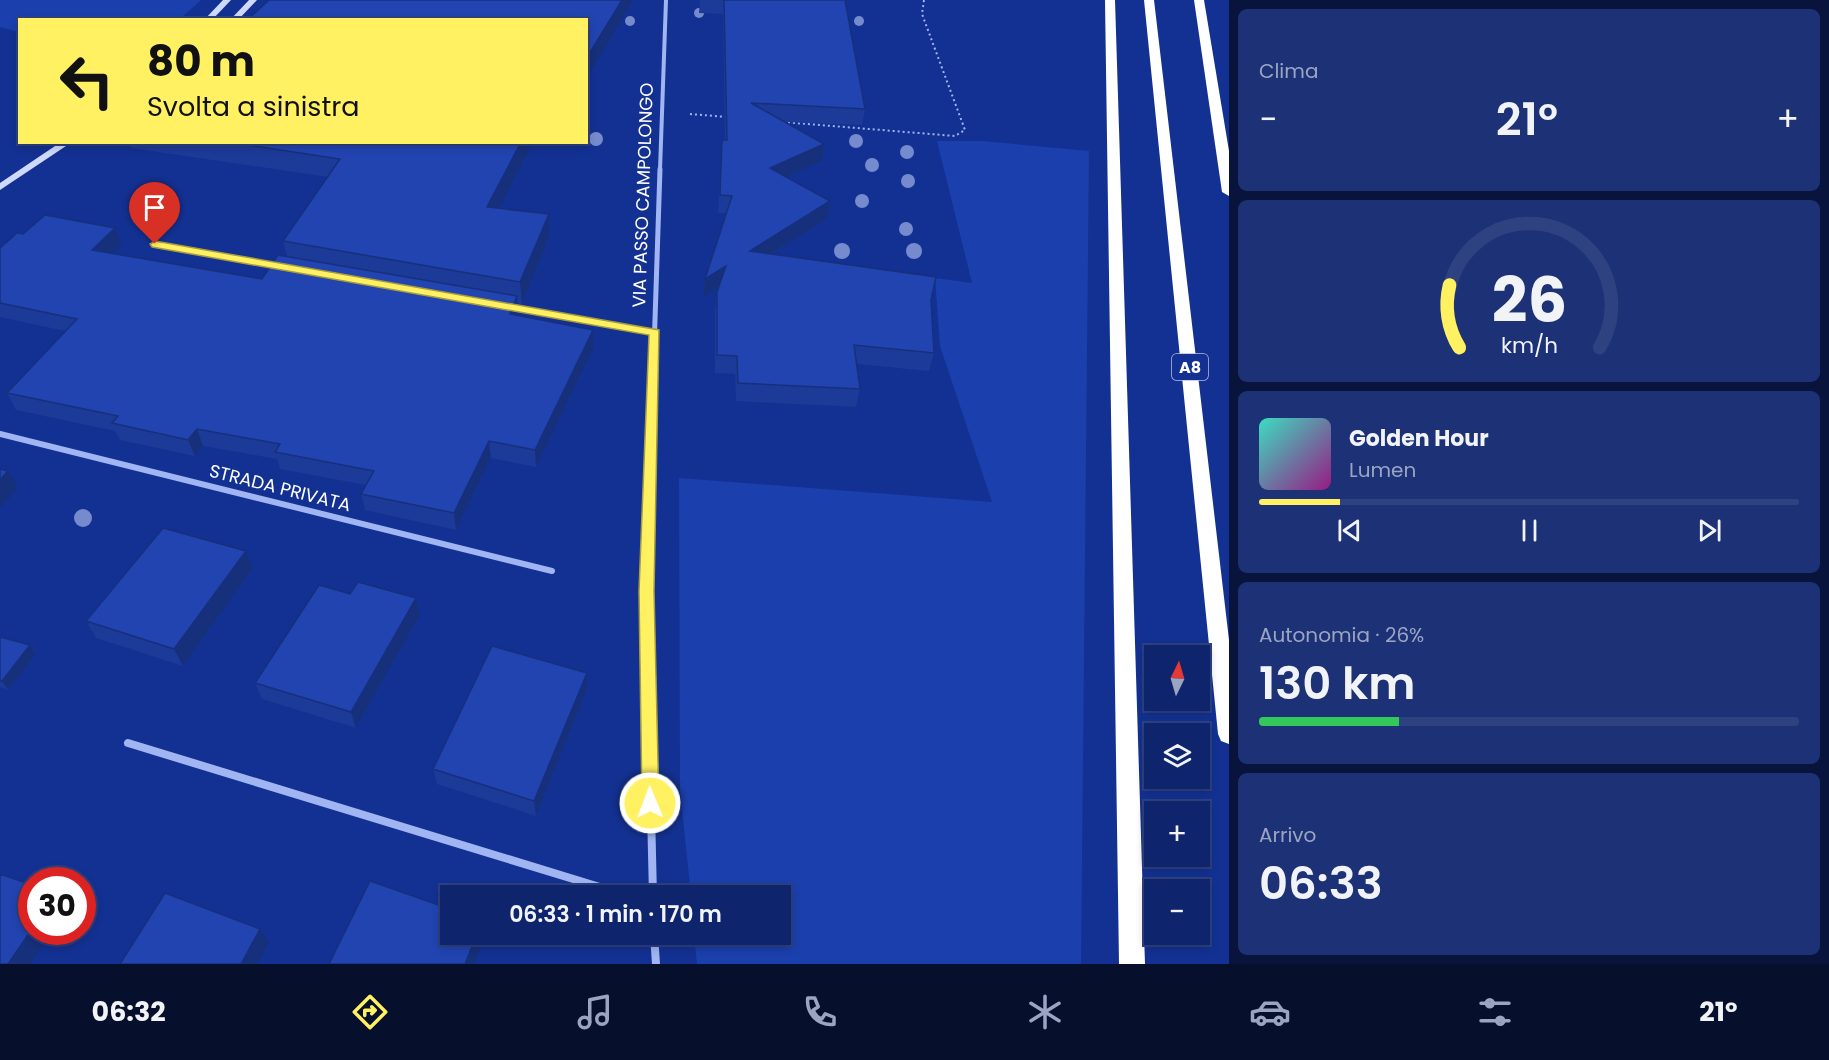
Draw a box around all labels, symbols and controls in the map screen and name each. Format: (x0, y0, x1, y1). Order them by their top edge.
text: 80 m (147, 32, 255, 91)
icon: left (48, 42, 126, 120)
text: Clima (1259, 57, 1318, 85)
street label: VIA PASSO CAMPOLONGO (626, 82, 659, 308)
text: Svolta a sinistra (147, 88, 360, 125)
text: 21° (1496, 88, 1558, 151)
text: − (1259, 96, 1277, 143)
text: + (1776, 96, 1799, 143)
pin (129, 182, 180, 244)
icon: arrive (138, 191, 171, 224)
text: 26 (1491, 256, 1567, 344)
text: km/h (1500, 330, 1558, 361)
road number: A8 (1172, 354, 1208, 380)
text: Golden Hour (1349, 423, 1489, 454)
text: Lumen (1349, 456, 1416, 484)
street label: STRADA PRIVATA (207, 458, 353, 517)
icon: previous (1333, 514, 1366, 547)
icon: pause (1513, 514, 1546, 547)
icon: next (1693, 514, 1726, 547)
text: Autonomia · 26% (1259, 621, 1424, 649)
north arrow (1144, 645, 1210, 711)
map controls (1144, 645, 1210, 945)
text: 130 km (1259, 652, 1415, 715)
button: layers (1144, 723, 1210, 789)
position arrow (618, 771, 682, 835)
button: + (1144, 801, 1210, 867)
text: Arrivo (1259, 821, 1316, 849)
text: 06:33 (1259, 852, 1383, 915)
speed limit sign: 30 (18, 867, 96, 945)
button: − (1144, 879, 1210, 945)
text: 06:33 · 1 min · 170 m (509, 899, 722, 930)
icon: directions (349, 991, 391, 1033)
icon: music (574, 991, 616, 1033)
icon: phone (799, 991, 841, 1033)
icon: climate (1024, 991, 1066, 1033)
icon: car (1249, 991, 1291, 1033)
icon: filters (1474, 991, 1516, 1033)
text: 06:32 (92, 993, 166, 1030)
text: 21° (1699, 993, 1737, 1030)

